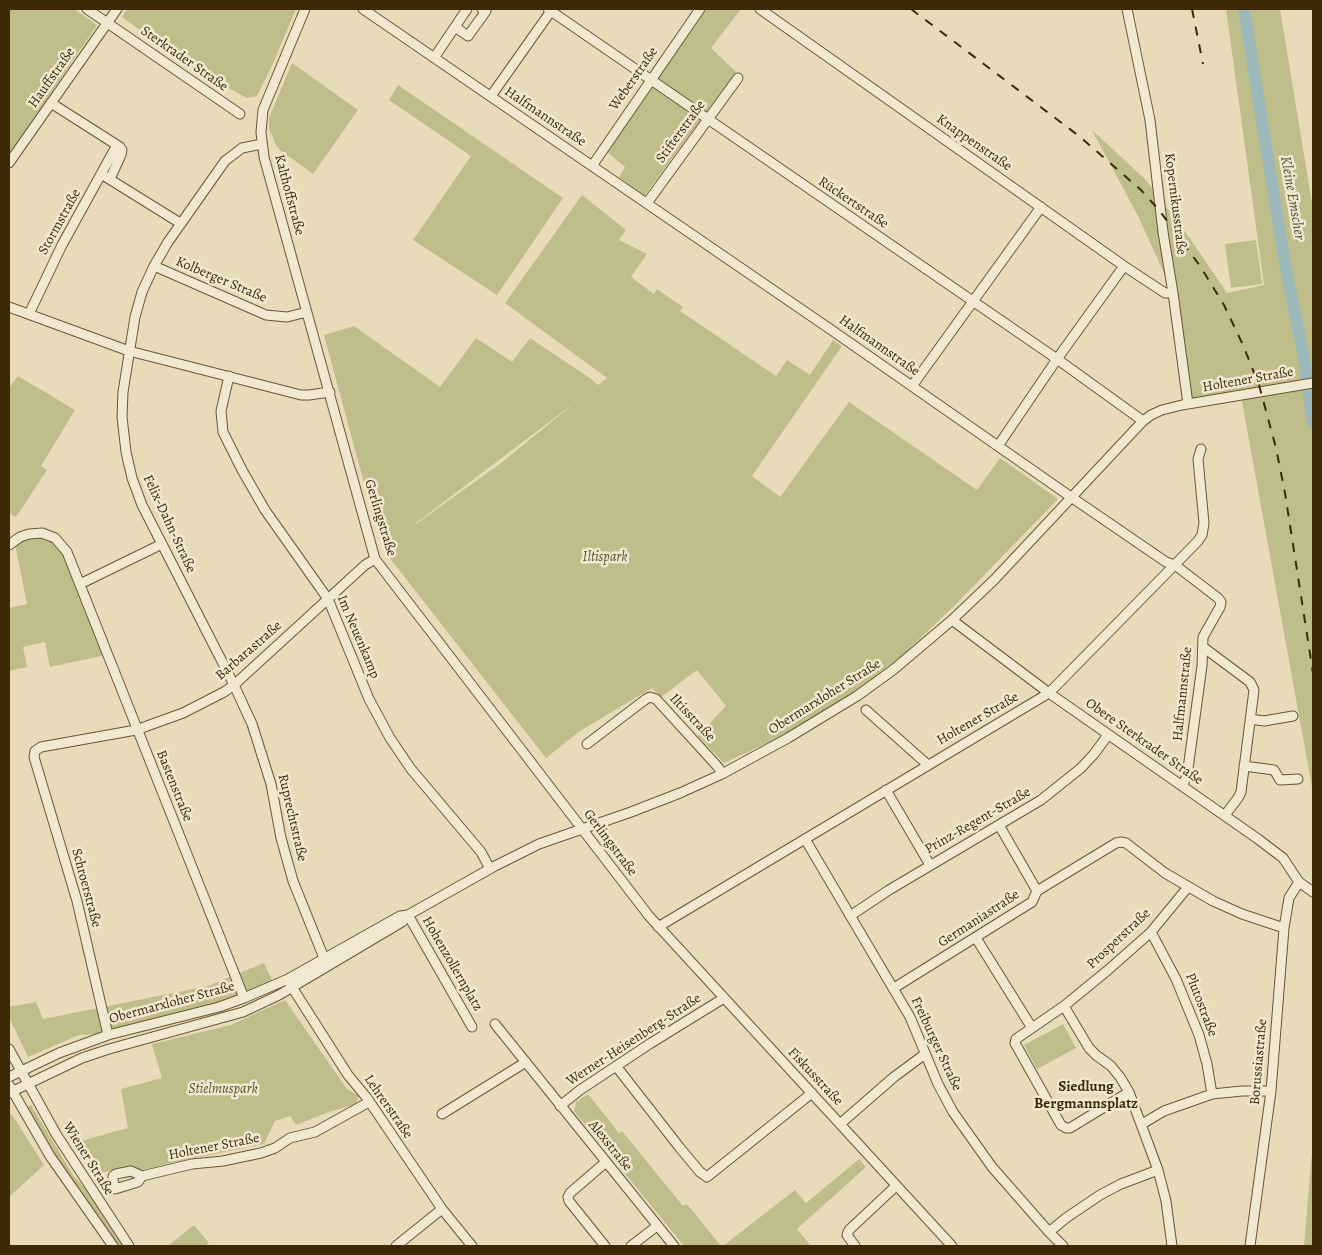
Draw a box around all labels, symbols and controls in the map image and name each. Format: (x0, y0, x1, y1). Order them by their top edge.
street label: Sterkrader Straße (137, 23, 231, 95)
street label: Weberstraße (606, 44, 662, 114)
street label: Hauffstraße (25, 45, 79, 111)
street label: Halfmannstraße (501, 84, 589, 150)
street label: Stifterstraße (653, 97, 709, 167)
street label: Knappenstraße (933, 111, 1015, 175)
street label: Kopernikusstraße (1160, 152, 1190, 256)
street label: Kalthoffstraße (270, 153, 308, 237)
water label: Kleine Emscher (1276, 155, 1308, 241)
street label: Rückertstraße (815, 173, 891, 233)
street label: Stormstraße (35, 186, 85, 258)
street label: Kolberger Straße (173, 253, 269, 307)
street label: Halfmannstraße (835, 312, 923, 380)
street label: Holtener Straße (1201, 364, 1295, 396)
street label: Felix-Dahn-Straße (139, 472, 199, 576)
street label: Gerlingstraße (360, 478, 400, 558)
park label: Iltispark (583, 550, 627, 566)
street label: Im Neuenkamp (333, 593, 383, 681)
street label: Barbarastraße (212, 618, 286, 684)
street label: Halfmannstraße (1170, 646, 1196, 742)
street label: Obermarxloher Straße (766, 656, 884, 738)
street label: Holtener Straße (934, 689, 1022, 749)
street label: Iltisstraße (666, 691, 718, 745)
street label: Obere Sterkrader Straße (1082, 695, 1206, 789)
street label: Bastenstraße (152, 748, 196, 824)
street label: Ruprechtstraße (274, 773, 310, 863)
street label: Prinz-Regent-Straße (922, 784, 1034, 858)
street label: Gerlingstraße (579, 806, 641, 880)
street label: Schroerstraße (67, 847, 105, 929)
street label: Germaniastraße (935, 886, 1023, 952)
street label: Prosperstraße (1084, 905, 1154, 973)
street label: Hohenzollernplatz (418, 914, 486, 1014)
street label: Plutostraße (1181, 971, 1221, 1039)
street label: Obermarxloher Straße (107, 978, 237, 1028)
street label: Werner-Heisenberg-Straße (564, 990, 704, 1090)
street label: Freiburger Straße (907, 994, 965, 1094)
street label: Borussiastraße (1247, 1018, 1271, 1106)
street label: Fiskusstraße (784, 1045, 846, 1109)
street label: Lehrerstraße (360, 1072, 416, 1142)
district label: Siedlung Bergmannsplatz (1034, 1078, 1138, 1113)
park label: Stielmuspark (188, 1082, 258, 1098)
street label: Alexstraße (584, 1117, 636, 1175)
street label: Wiener Straße (59, 1119, 117, 1199)
street label: Holtener Straße (167, 1130, 261, 1164)

